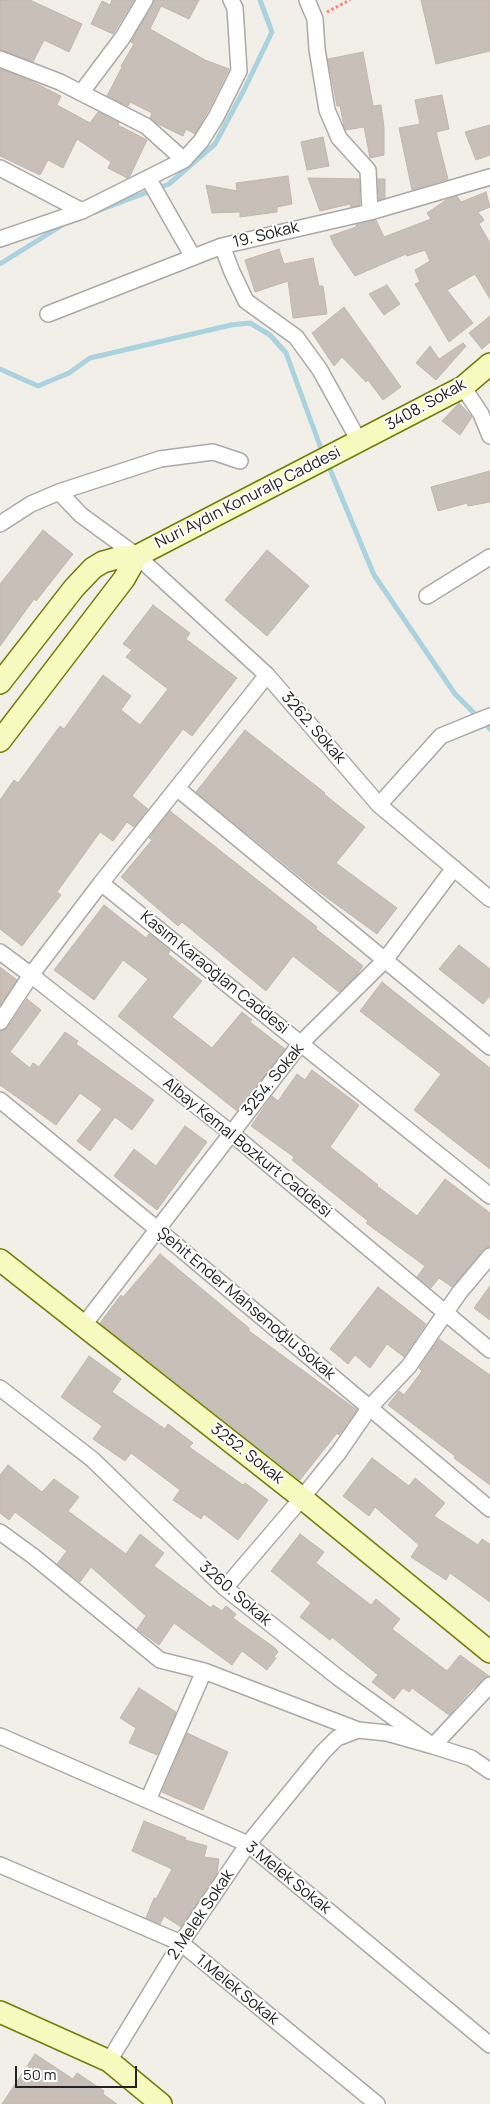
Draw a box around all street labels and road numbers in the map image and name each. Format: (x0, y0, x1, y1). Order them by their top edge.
street label: 19. Sokak (231, 218, 301, 252)
street label: 3408. Sokak (383, 375, 469, 435)
street label: Nuri Aydın Konuralp Caddesi (152, 443, 344, 553)
street label: 3262. Sokak (277, 688, 349, 768)
street label: Kasım Karaoğlan Caddesi (136, 907, 292, 1039)
street label: 3254. Sokak (238, 1040, 308, 1120)
street label: Albay Kemal Bozkurt Caddesi (159, 1074, 335, 1222)
street label: Şehit Ender Mahsenoğlu Sokak (153, 1224, 339, 1384)
street label: 3252. Sokak (207, 1420, 287, 1488)
street label: 3260. Sokak (195, 1558, 275, 1630)
street label: 3.Melek Sokak (242, 1838, 334, 1918)
street label: 2.Melek Sokak (164, 1866, 238, 1964)
street label: 1.Melek Sokak (192, 1951, 282, 2029)

